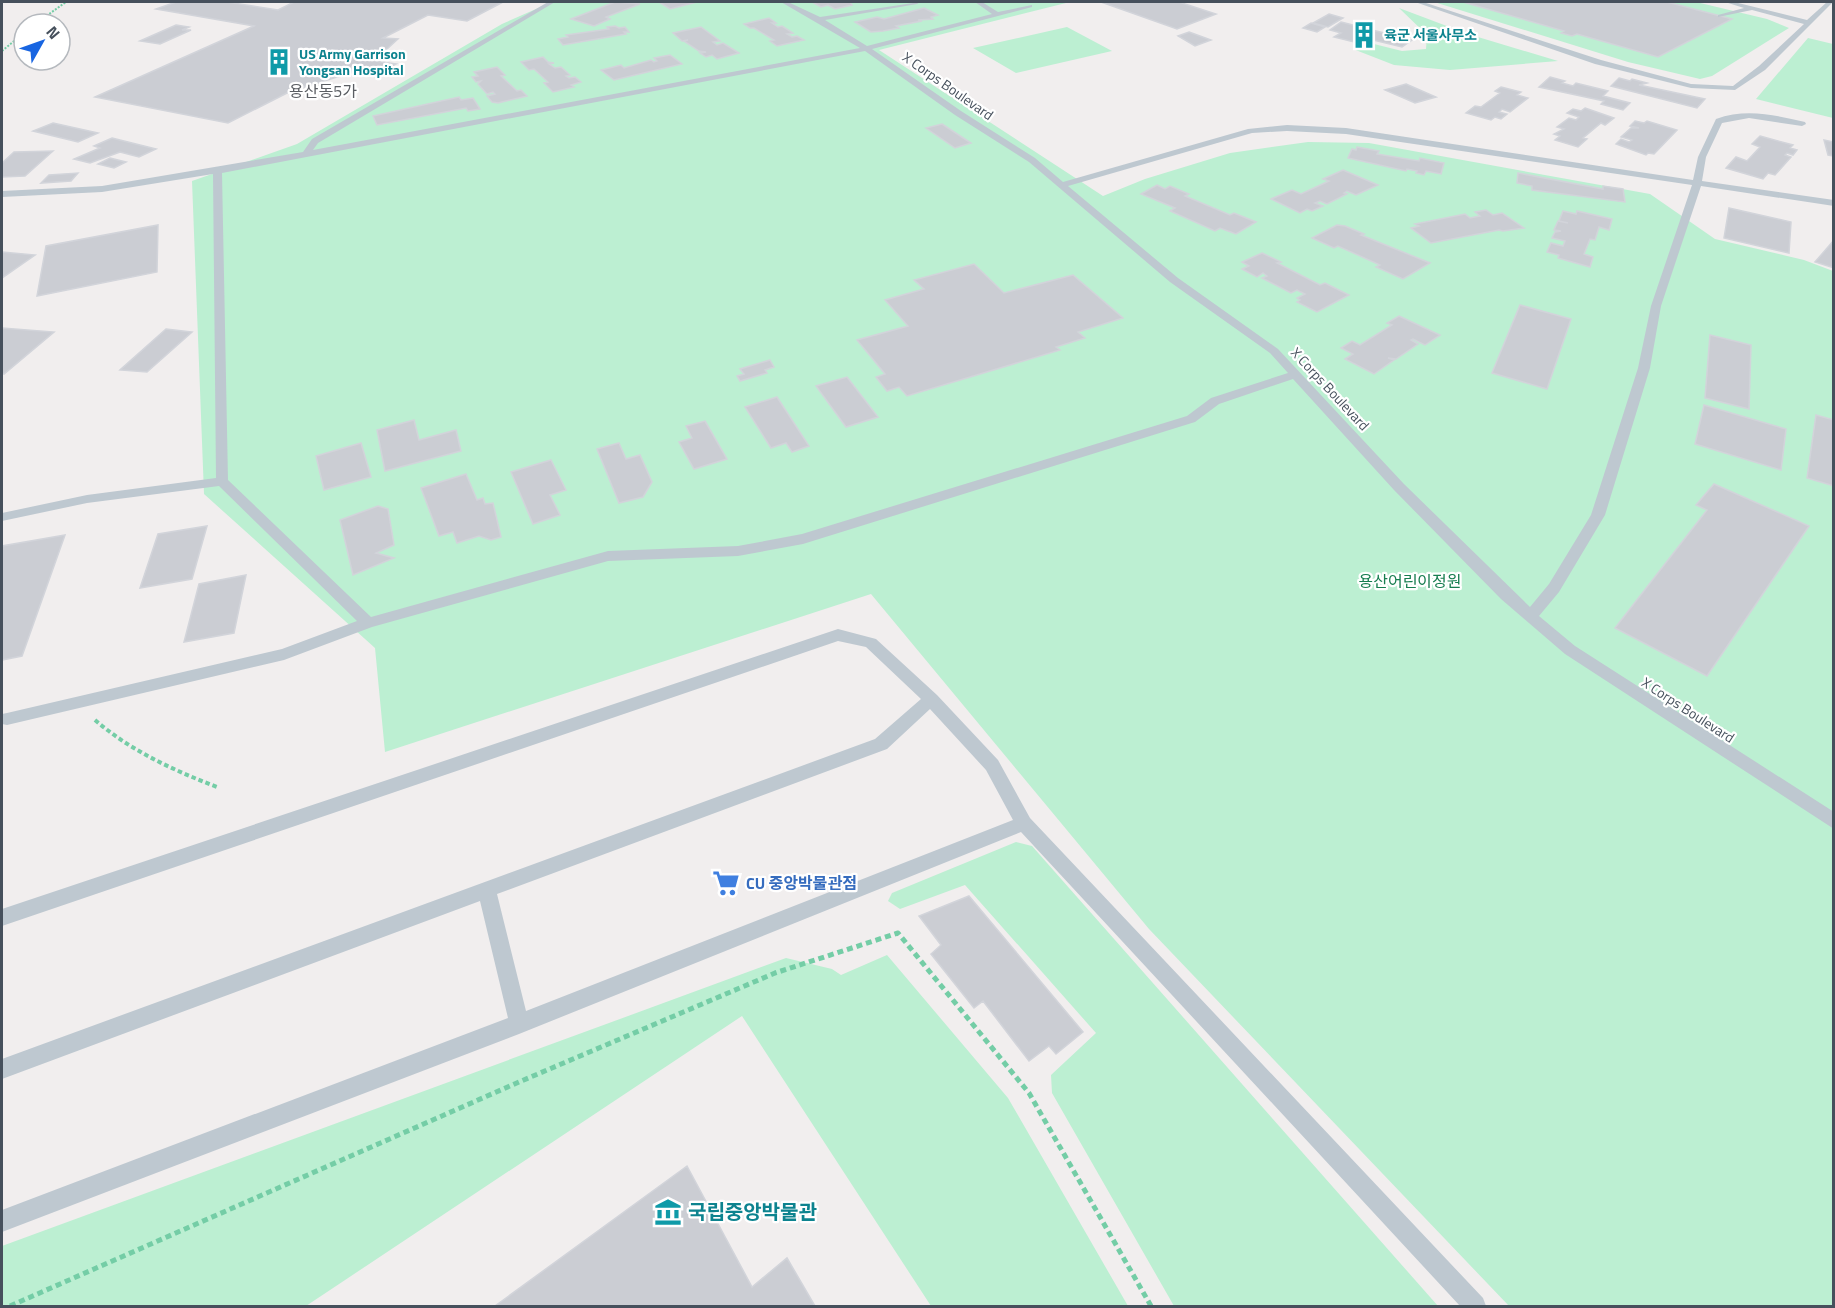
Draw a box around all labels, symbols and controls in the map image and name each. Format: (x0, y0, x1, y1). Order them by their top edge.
north arrow (12, 12, 72, 72)
text: N (41, 20, 66, 44)
building icon: 육군 서울사무소 (1349, 20, 1379, 50)
place label: 육군 서울사무소 (1384, 24, 1477, 45)
place label: US Army Garrison Yongsan Hospital (299, 43, 406, 80)
street label: X Corps Boulevard (898, 46, 998, 125)
building icon: US Army Garrison Yongsan Hospital (264, 47, 294, 77)
district label: 용산동5가 (289, 79, 357, 103)
street label: X Corps Boulevard (1286, 342, 1375, 435)
park label: 용산어린이정원 (1358, 569, 1462, 593)
street label: X Corps Boulevard (1638, 672, 1739, 748)
supermarket icon: CU 중앙박물관점 (711, 868, 741, 898)
place label: CU 중앙박물관점 (746, 871, 857, 895)
place label: 국립중앙박물관 (688, 1196, 817, 1227)
museum icon: 국립중앙박물관 (653, 1197, 683, 1227)

